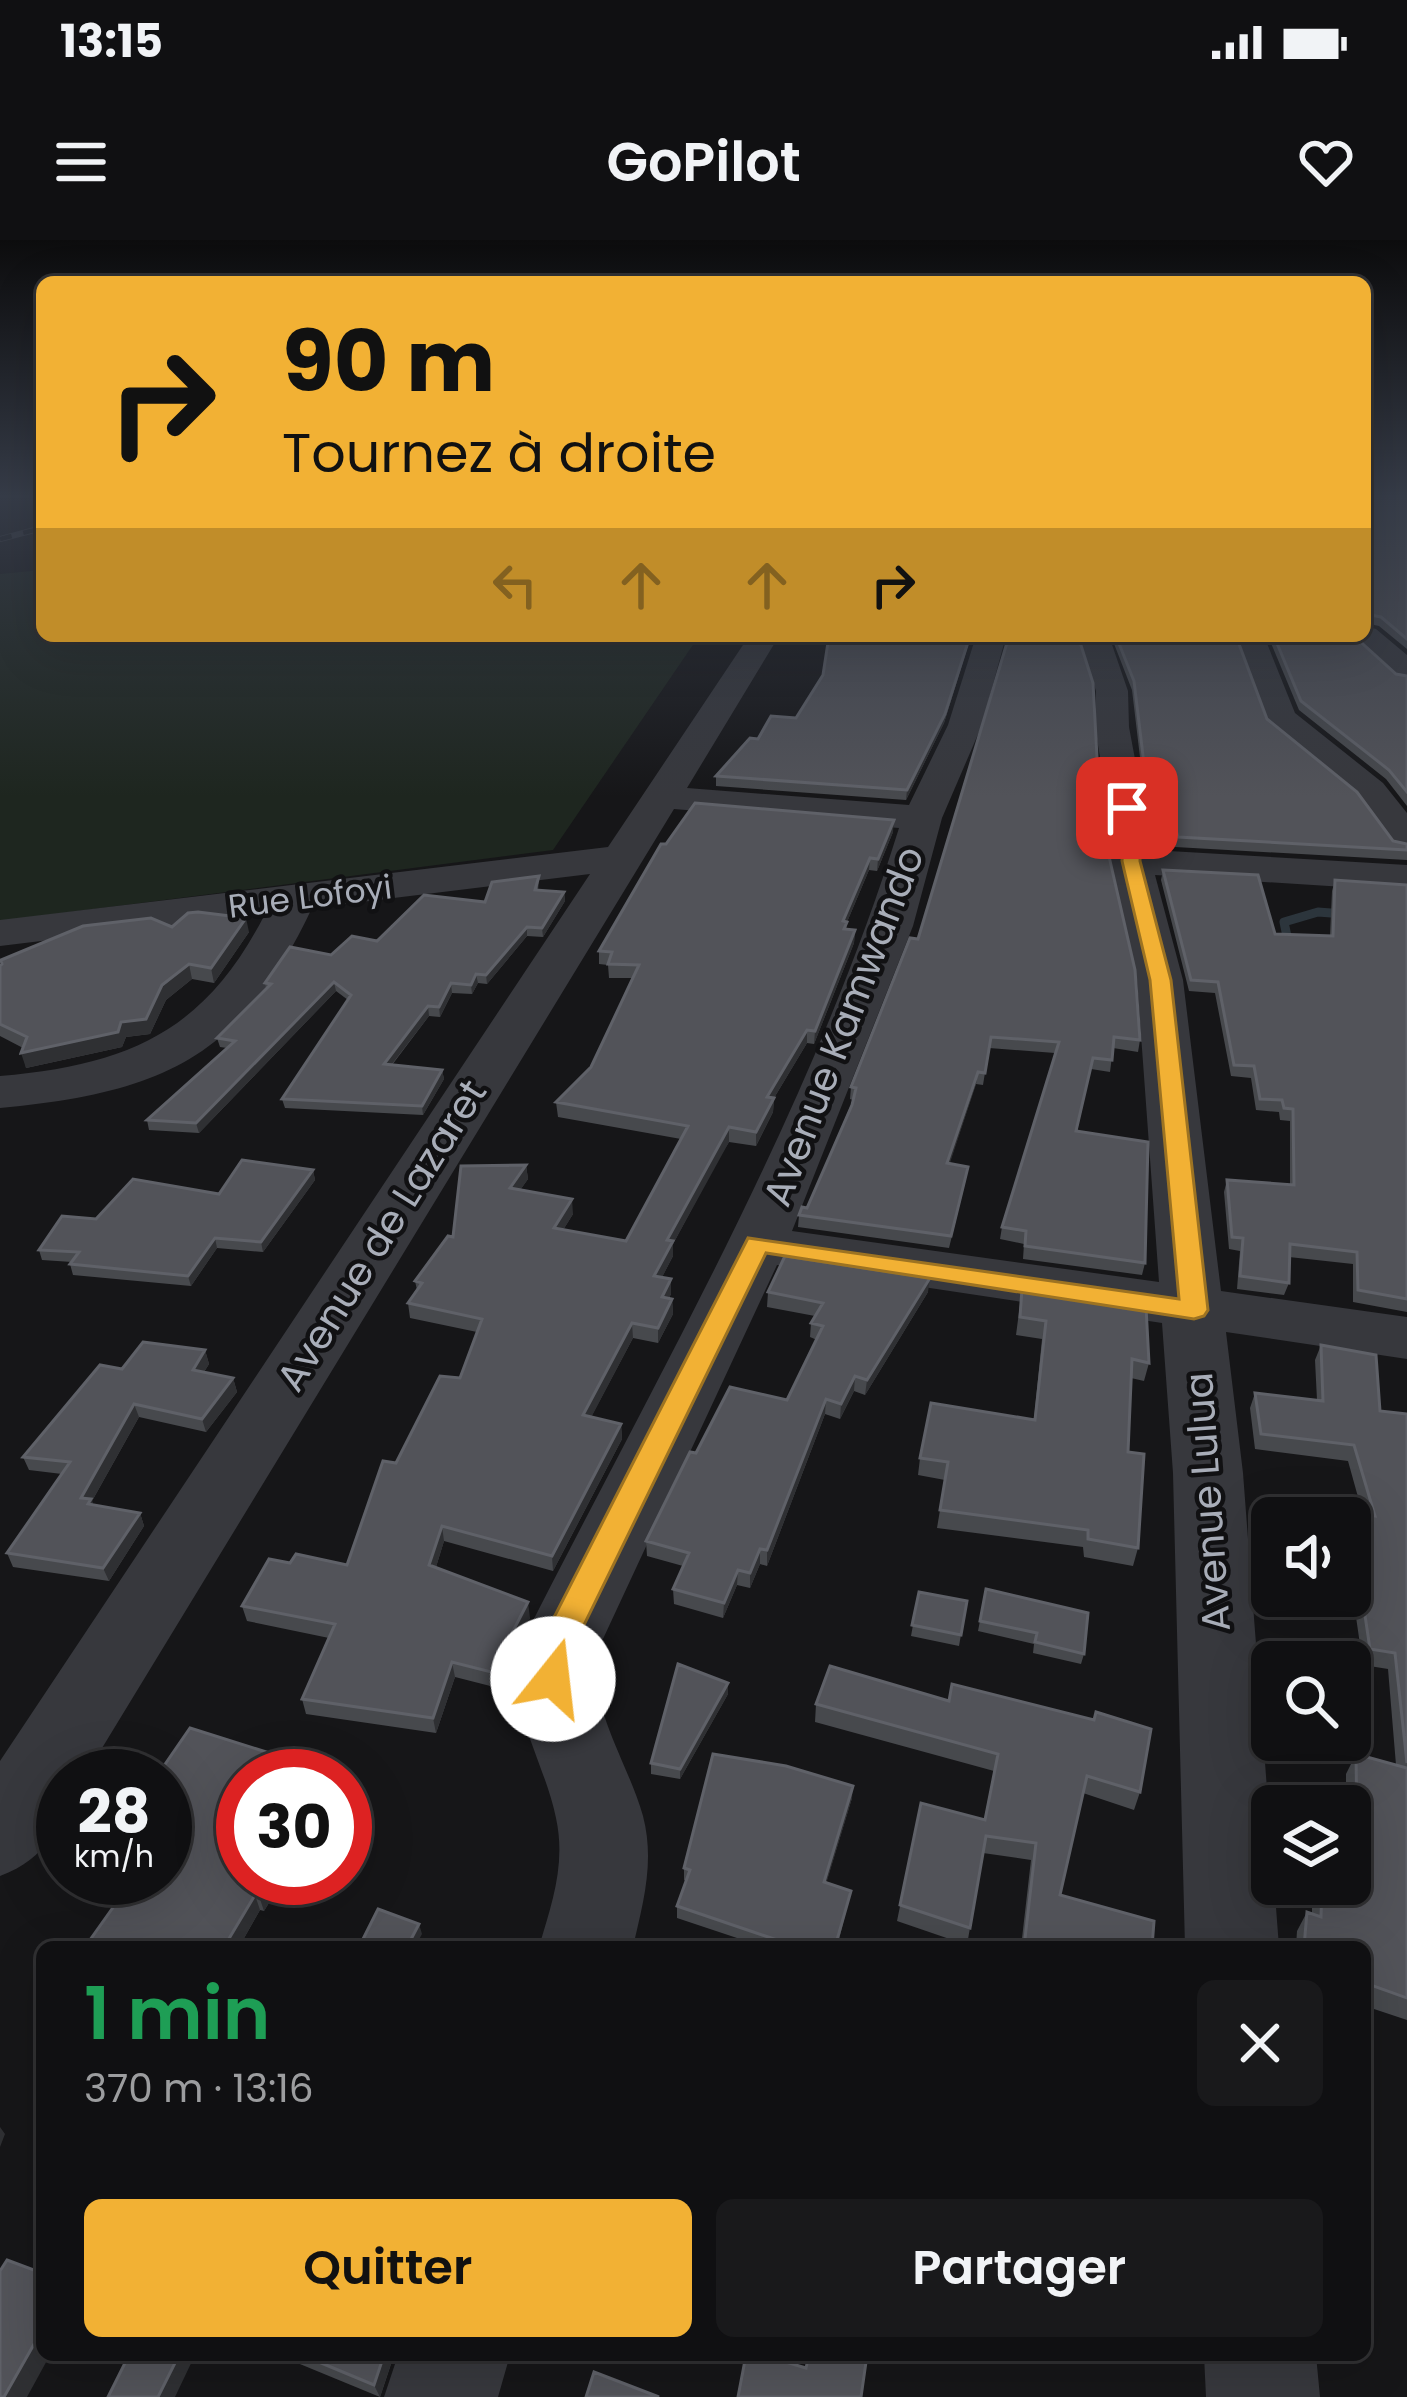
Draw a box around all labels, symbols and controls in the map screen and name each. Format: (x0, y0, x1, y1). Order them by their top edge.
text: 13:15 (60, 10, 163, 73)
text: GoPilot (606, 124, 801, 200)
icon: menu (48, 129, 114, 195)
icon: heart (1293, 129, 1359, 195)
text: 90 m (282, 303, 495, 420)
icon: right (84, 324, 240, 480)
text: Tournez à droite (282, 415, 716, 491)
icon: left (482, 552, 548, 618)
icon: ahead (608, 552, 674, 618)
icon: ahead (734, 552, 800, 618)
icon: right (860, 552, 926, 618)
pin (1076, 757, 1178, 859)
icon: arrive (1094, 775, 1160, 841)
street label: Avenue Kamwando (749, 838, 937, 1214)
street label: Rue Lofoyi (226, 863, 395, 930)
street label: Avenue de Lazaret (263, 1069, 500, 1402)
street label: Avenue Lulua (1171, 1371, 1244, 1633)
map controls (1251, 1497, 1371, 1905)
button: sound (1251, 1497, 1371, 1617)
position arrow (490, 1616, 616, 1742)
button: search (1251, 1641, 1371, 1761)
speed limit sign: 30 (216, 1749, 372, 1905)
text: 28 (77, 1770, 151, 1854)
button: layers (1251, 1785, 1371, 1905)
text: km/h (74, 1835, 154, 1878)
text: 1 min (84, 1963, 270, 2064)
button: close (1197, 1980, 1323, 2106)
text: 370 m · 13:16 (84, 2061, 313, 2116)
button: Quitter (84, 2199, 692, 2337)
button: Partager (716, 2199, 1323, 2337)

